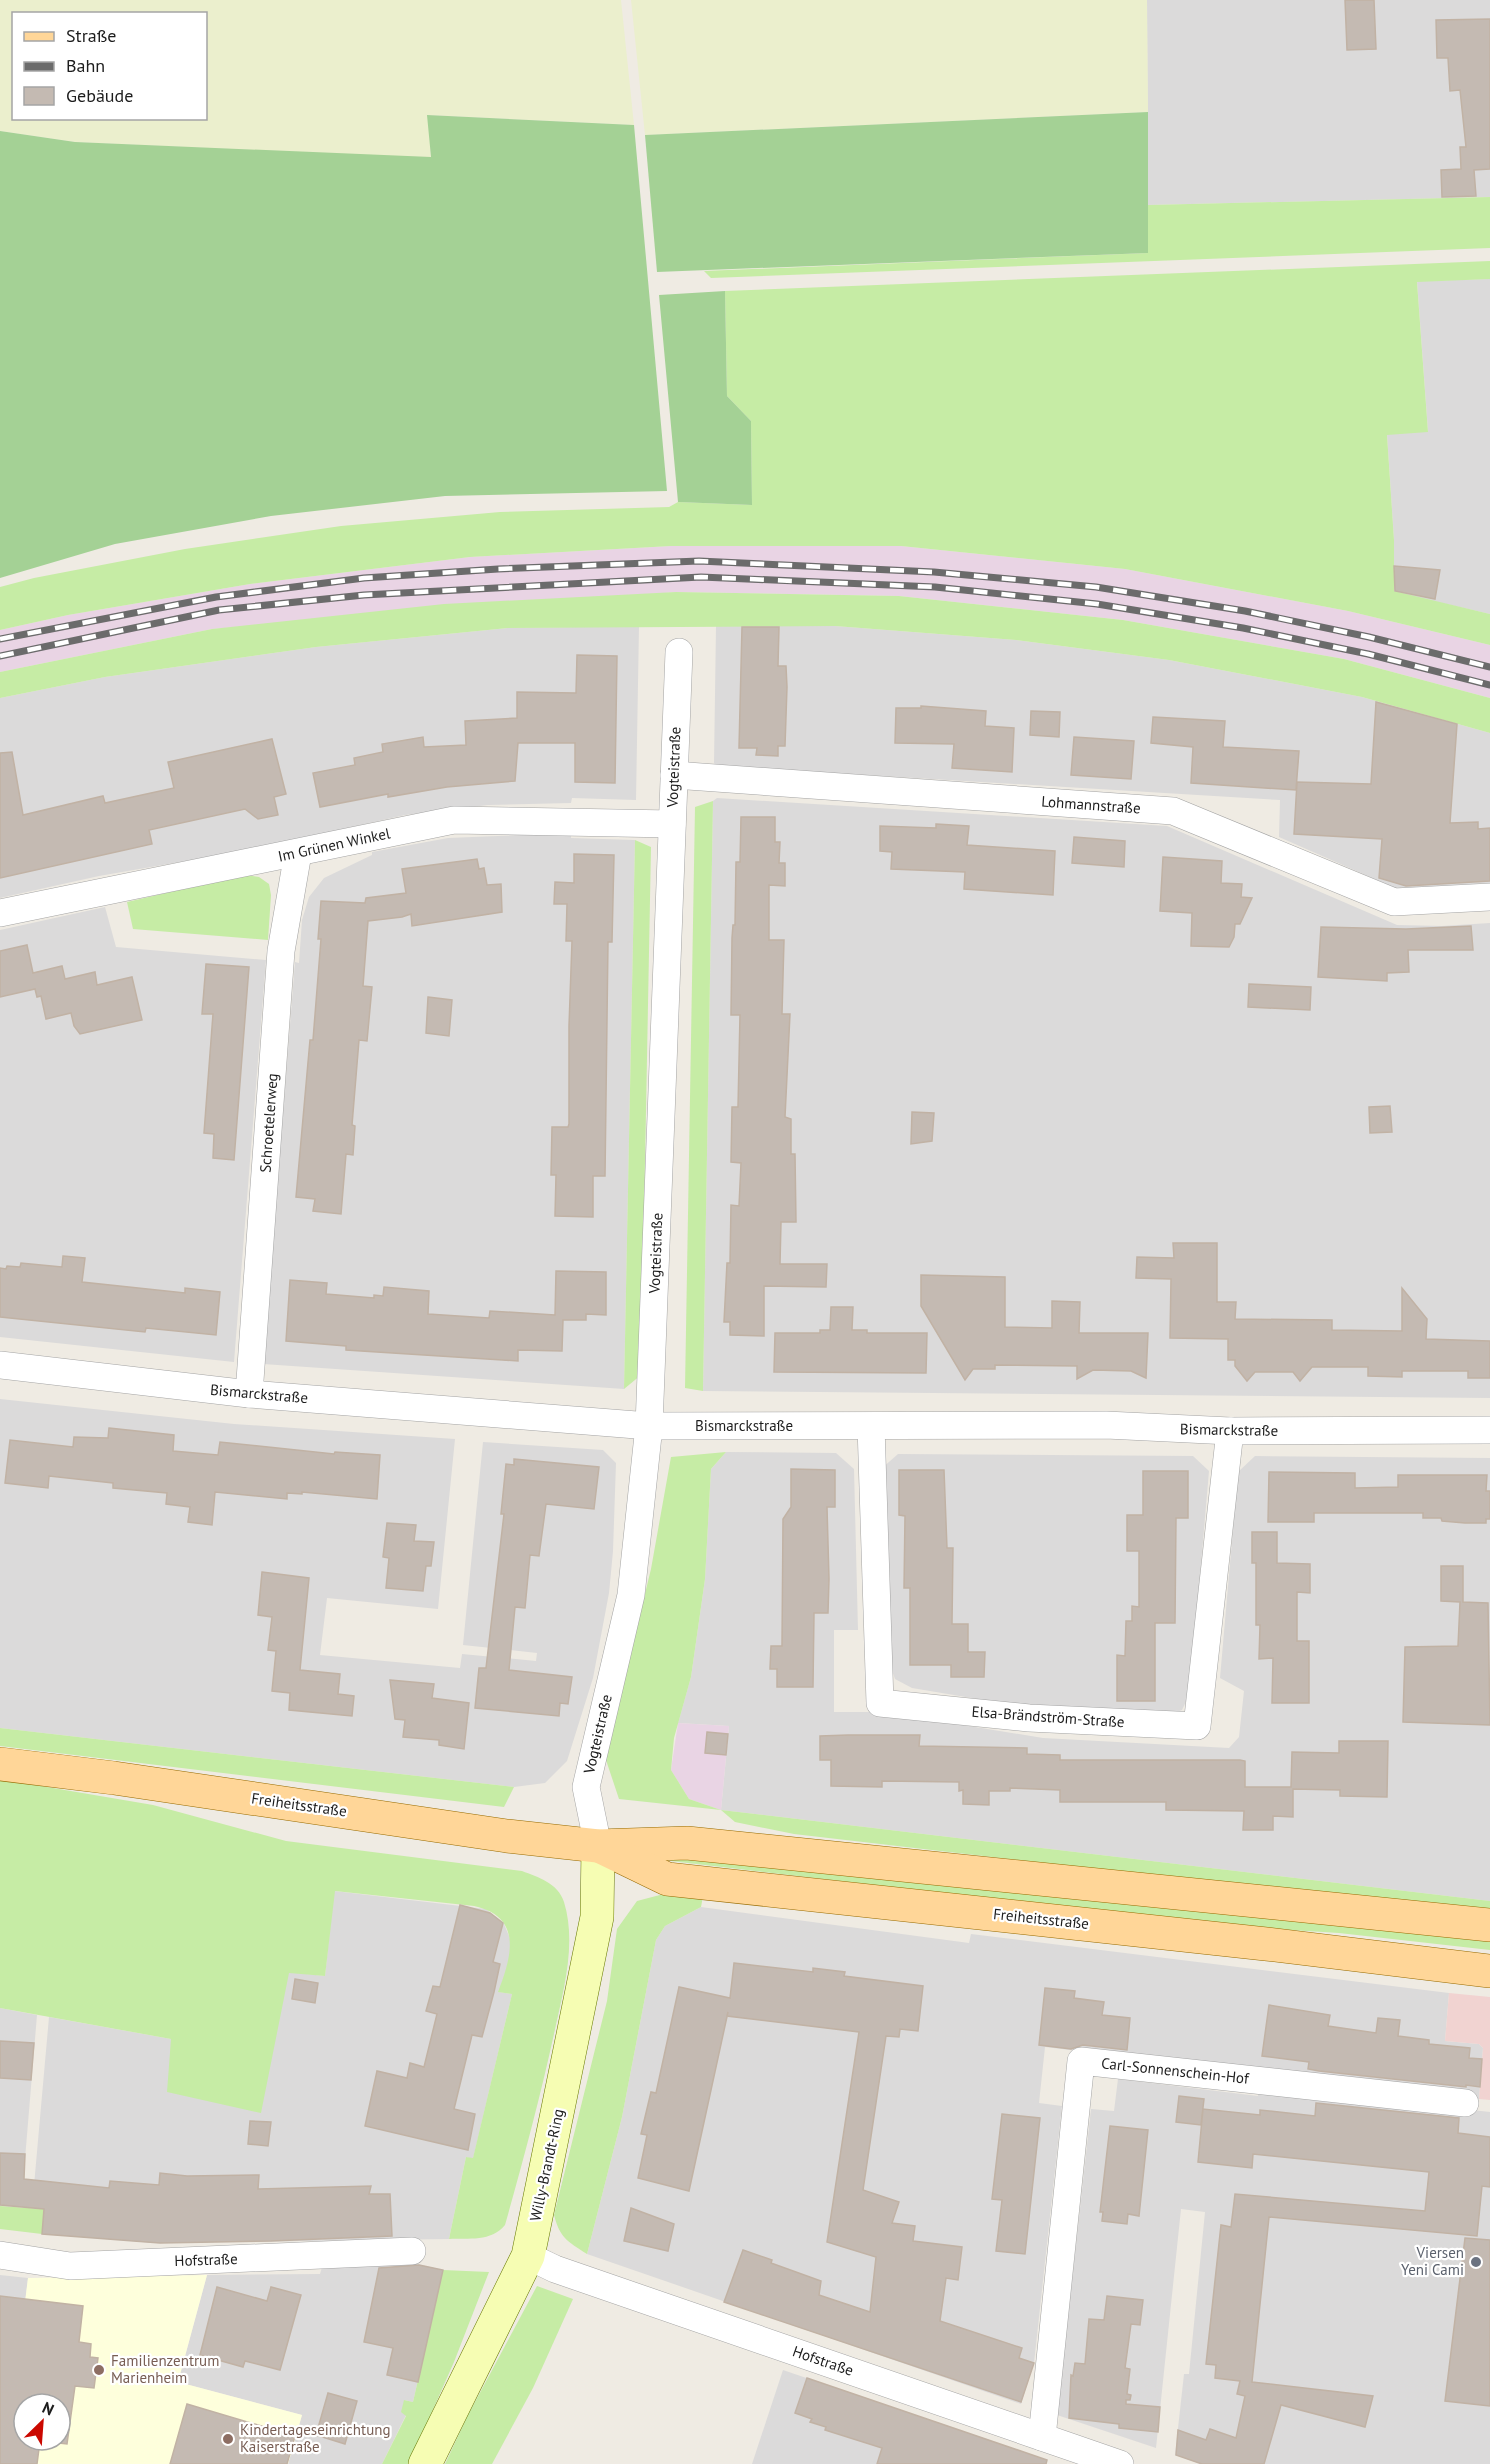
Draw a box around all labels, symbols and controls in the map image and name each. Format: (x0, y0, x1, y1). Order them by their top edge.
legend (12, 12, 207, 120)
text: Straße (66, 24, 117, 47)
text: Bahn (66, 54, 105, 77)
text: Gebäude (66, 84, 133, 107)
street label: Vogteistraße (663, 726, 684, 809)
street label: Lohmannstraße (1041, 792, 1141, 817)
street label: Im Grünen Winkel (276, 823, 392, 866)
street label: Schroetelerweg (256, 1073, 281, 1173)
street label: Vogteistraße (645, 1212, 666, 1295)
street label: Bismarckstraße (209, 1380, 309, 1407)
street label: Bismarckstraße (695, 1416, 793, 1435)
street label: Bismarckstraße (1180, 1419, 1278, 1440)
street label: Vogteistraße (579, 1692, 616, 1776)
street label: Elsa-Brändström-Straße (971, 1702, 1125, 1731)
street label: Freiheitsstraße (250, 1788, 348, 1821)
street label: Freiheitsstraße (992, 1904, 1090, 1933)
street label: Carl-Sonnenschein-Hof (1100, 2053, 1251, 2088)
street label: Willy-Brandt-Ring (525, 2107, 568, 2223)
place label: Viersen Yeni Cami (1401, 2243, 1464, 2279)
street label: Hofstraße (174, 2249, 238, 2270)
marker: Viersen Yeni Cami (1469, 2255, 1483, 2269)
street label: Hofstraße (790, 2341, 856, 2380)
place label: Familienzentrum Marienheim (111, 2351, 219, 2387)
marker: Familienzentrum Marienheim (92, 2363, 106, 2377)
north arrow (12, 2392, 72, 2452)
text: N (39, 2397, 57, 2420)
place label: Kindertageseinrichtung Kaiserstraße (240, 2420, 391, 2456)
marker: Kindertageseinrichtung Kaiserstraße (221, 2432, 235, 2446)

